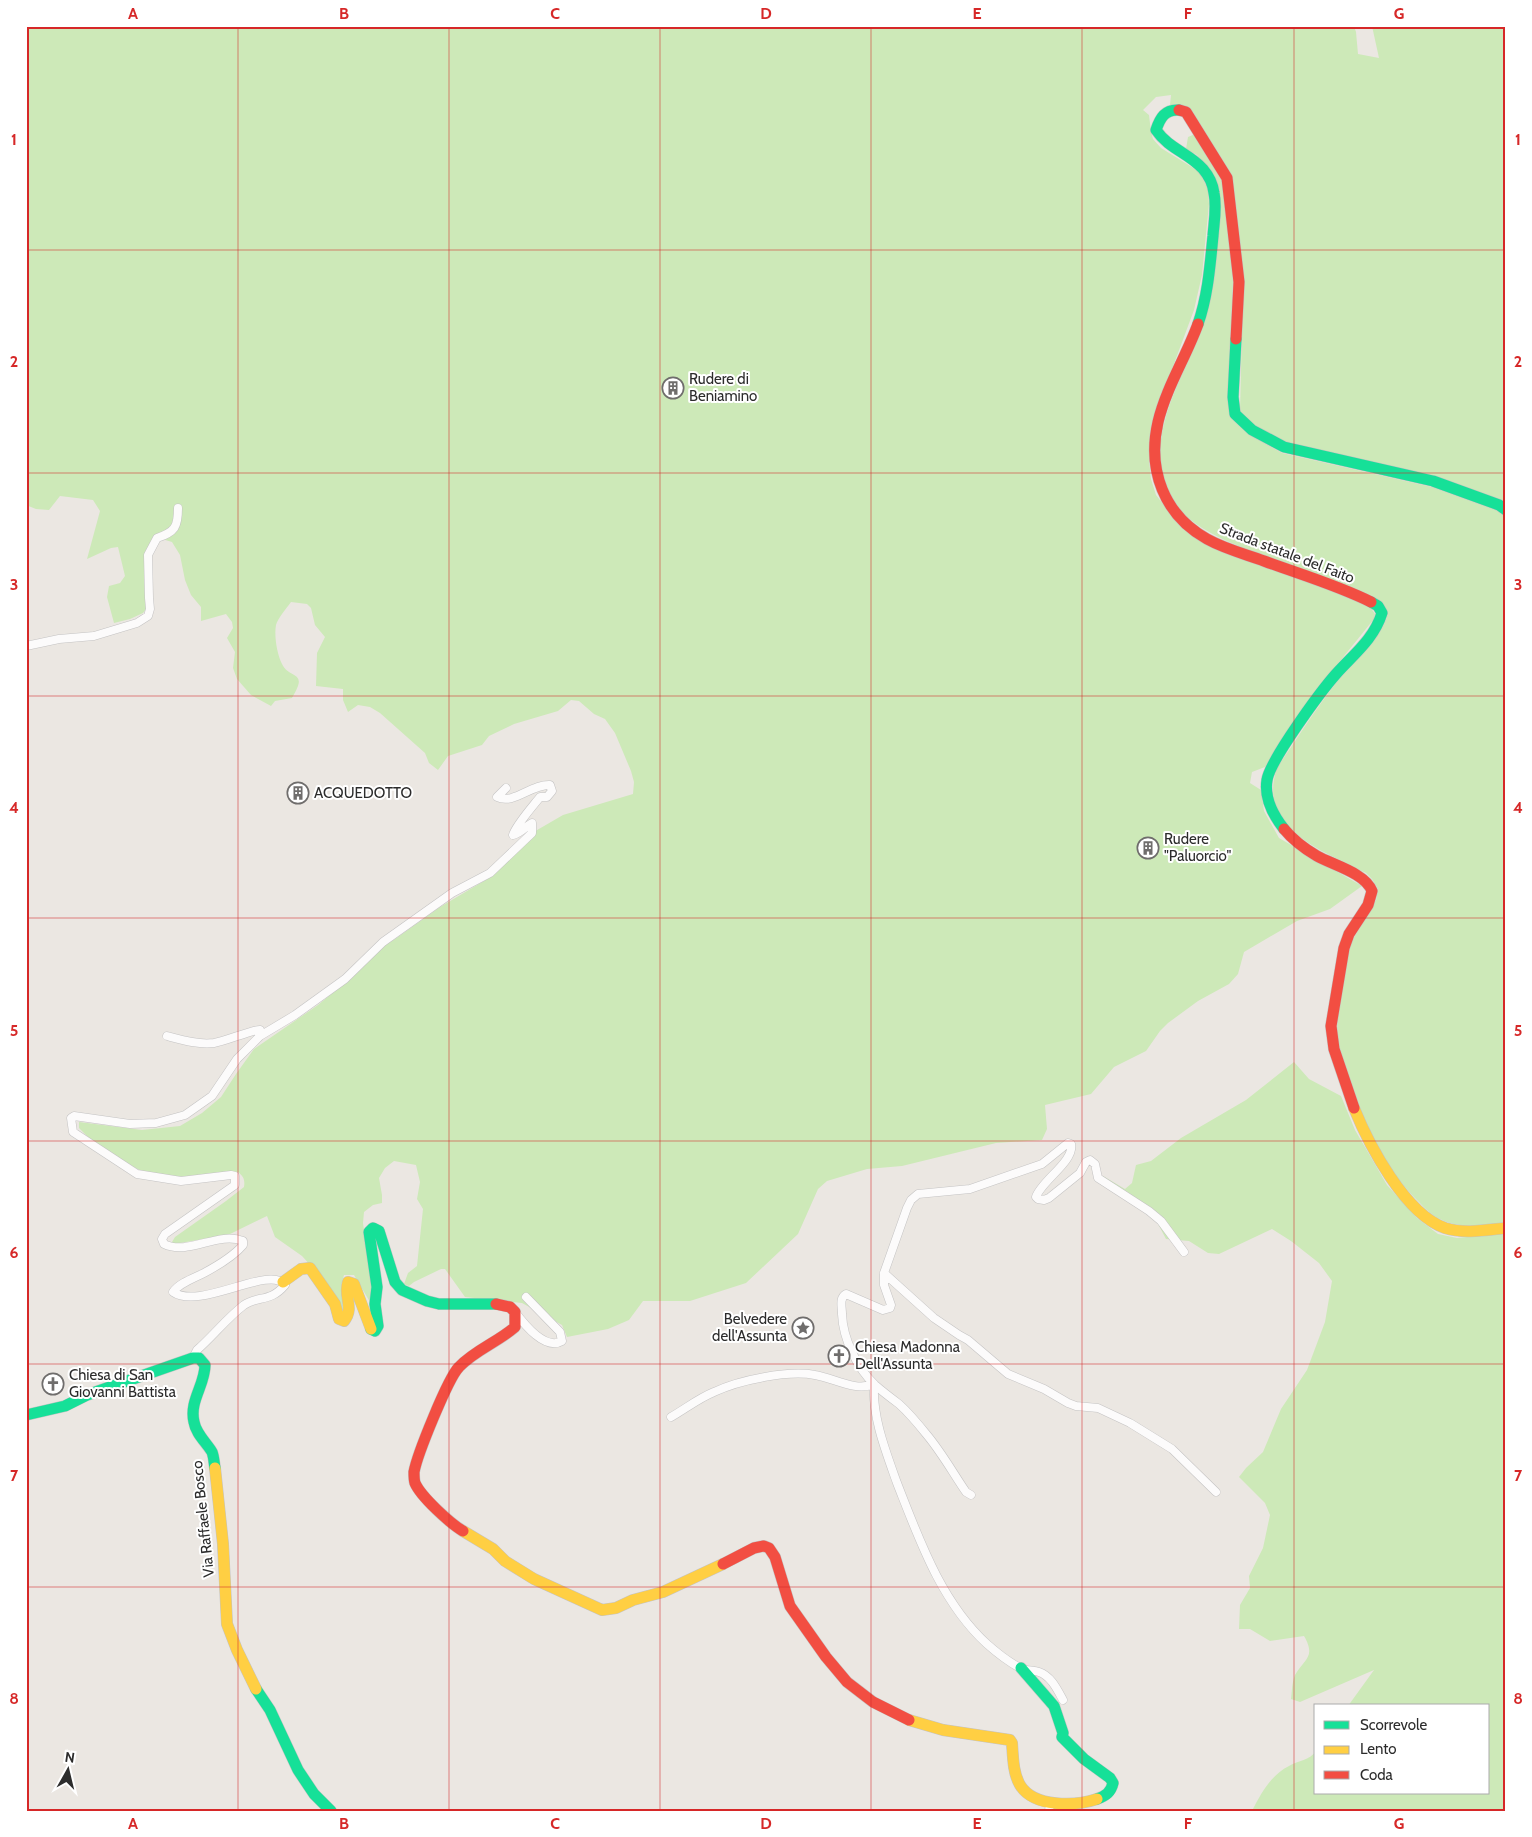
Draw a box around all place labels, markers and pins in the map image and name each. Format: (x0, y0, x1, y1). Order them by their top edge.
place label: Rudere di Beniamino (689, 370, 757, 405)
building icon: Rudere di Beniamino (661, 376, 685, 400)
building icon: ACQUEDOTTO (286, 781, 310, 805)
place label: ACQUEDOTTO (314, 784, 412, 802)
place label: Rudere "Paluorcio" (1164, 830, 1232, 865)
building icon: Rudere "Paluorcio" (1136, 836, 1160, 860)
place label: Belvedere dell'Assunta (712, 1310, 788, 1345)
place icon: Belvedere dell'Assunta (791, 1316, 815, 1340)
place label: Chiesa Madonna Dell'Assunta (855, 1338, 961, 1373)
church icon: Chiesa Madonna Dell'Assunta (827, 1344, 851, 1368)
place label: Chiesa di San Giovanni Battista (69, 1366, 177, 1401)
church icon: Chiesa di San Giovanni Battista (41, 1372, 65, 1396)

